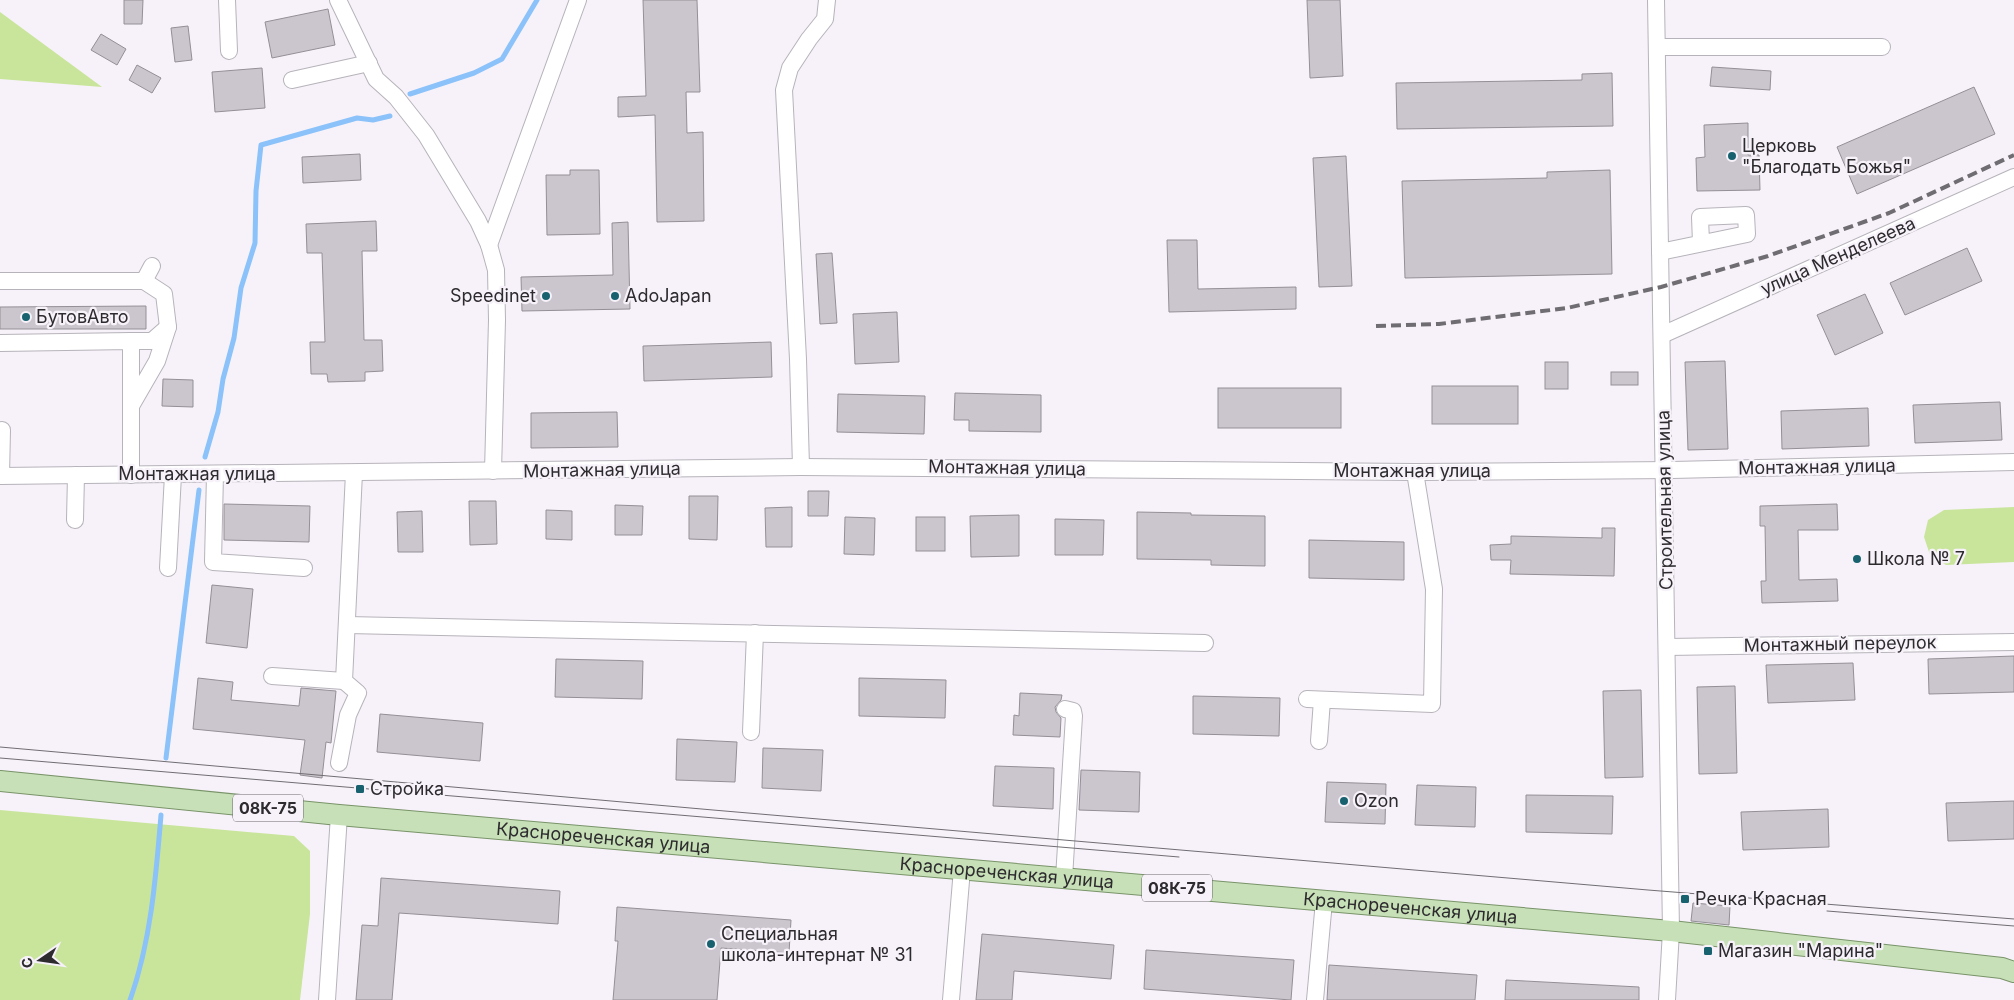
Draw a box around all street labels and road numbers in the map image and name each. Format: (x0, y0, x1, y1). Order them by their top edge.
street label: улица Менделеева (1757, 212, 1918, 299)
street label: Строительная улица (1652, 410, 1677, 590)
street label: Монтажная улица (1738, 455, 1896, 478)
street label: Монтажная улица (928, 456, 1086, 479)
street label: Монтажная улица (523, 458, 681, 481)
street label: Монтажная улица (1333, 460, 1491, 481)
street label: Монтажная улица (118, 463, 276, 484)
street label: Монтажный переулок (1743, 631, 1937, 656)
road number: 08К-75 (233, 794, 303, 821)
street label: Краснореченская улица (495, 818, 711, 857)
street label: Краснореченская улица (899, 853, 1115, 892)
road number: 08К-75 (1142, 874, 1212, 901)
street label: Краснореченская улица (1302, 888, 1518, 928)

